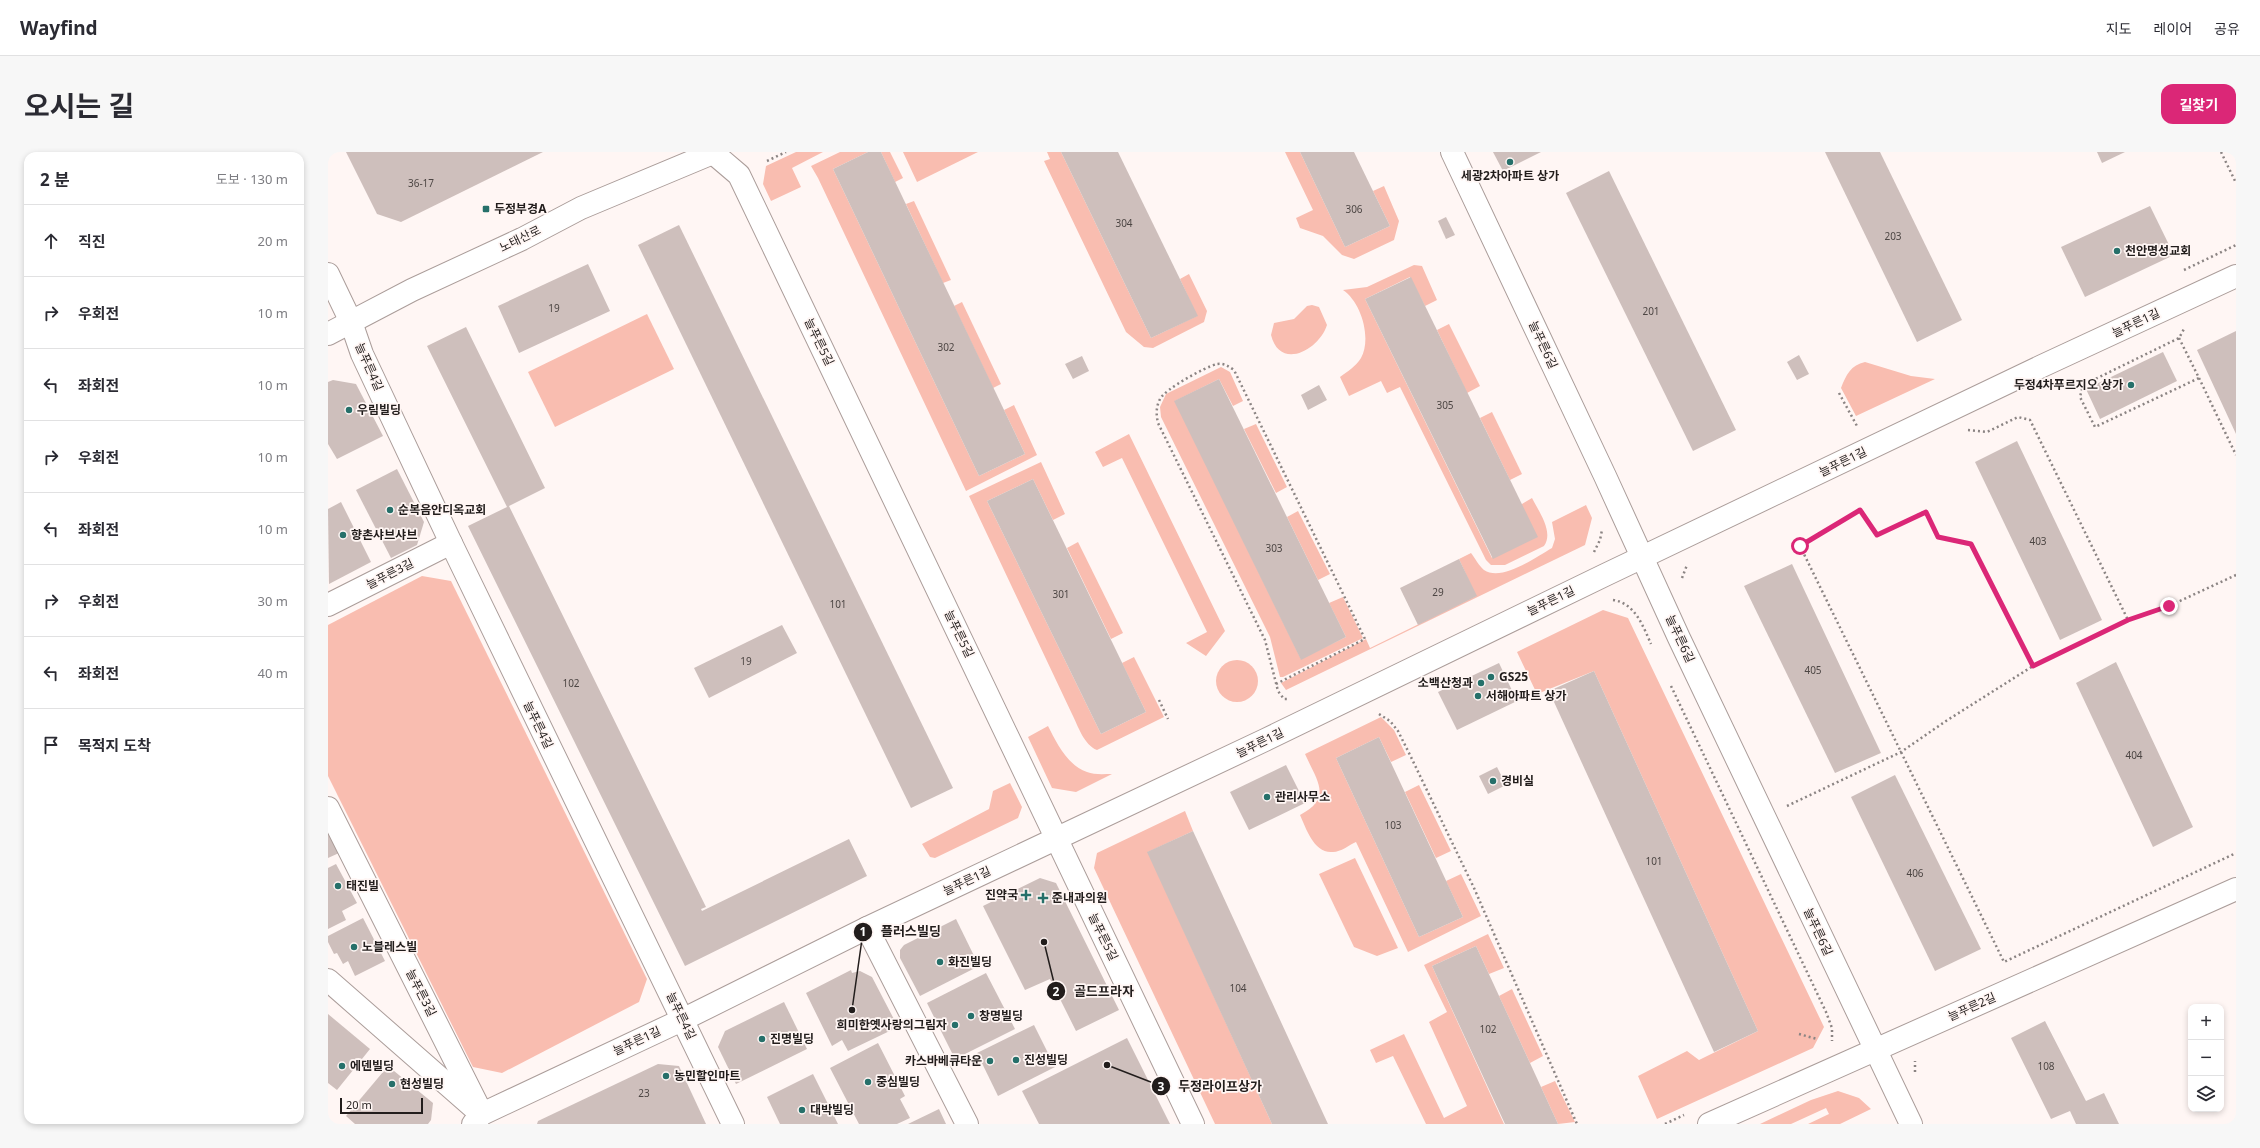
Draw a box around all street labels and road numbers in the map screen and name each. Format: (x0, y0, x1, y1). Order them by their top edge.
street label: 노태산로 (496, 221, 543, 256)
street label: 늘푸른1길 (2109, 304, 2163, 341)
street label: 늘푸른5길 (801, 315, 838, 368)
street label: 늘푸른6길 (1525, 318, 1562, 372)
street label: 늘푸른4길 (351, 340, 388, 394)
street label: 늘푸른1길 (1816, 443, 1869, 480)
street label: 늘푸른3길 (363, 554, 416, 593)
street label: 늘푸른1길 (1524, 582, 1577, 619)
street label: 늘푸른5길 (941, 607, 978, 660)
street label: 늘푸른6길 (1662, 612, 1699, 666)
street label: 늘푸른4길 (520, 698, 557, 751)
street label: 늘푸른1길 (1233, 724, 1286, 761)
street label: 늘푸른1길 (940, 862, 994, 899)
street label: 늘푸른6길 (1800, 905, 1837, 959)
street label: 늘푸른5길 (1085, 910, 1122, 963)
street label: 늘푸른3길 (402, 966, 441, 1019)
street label: 늘푸른2길 (1945, 988, 1999, 1025)
street label: 늘푸른4길 (663, 989, 700, 1042)
street label: 늘푸른1길 (610, 1022, 664, 1059)

